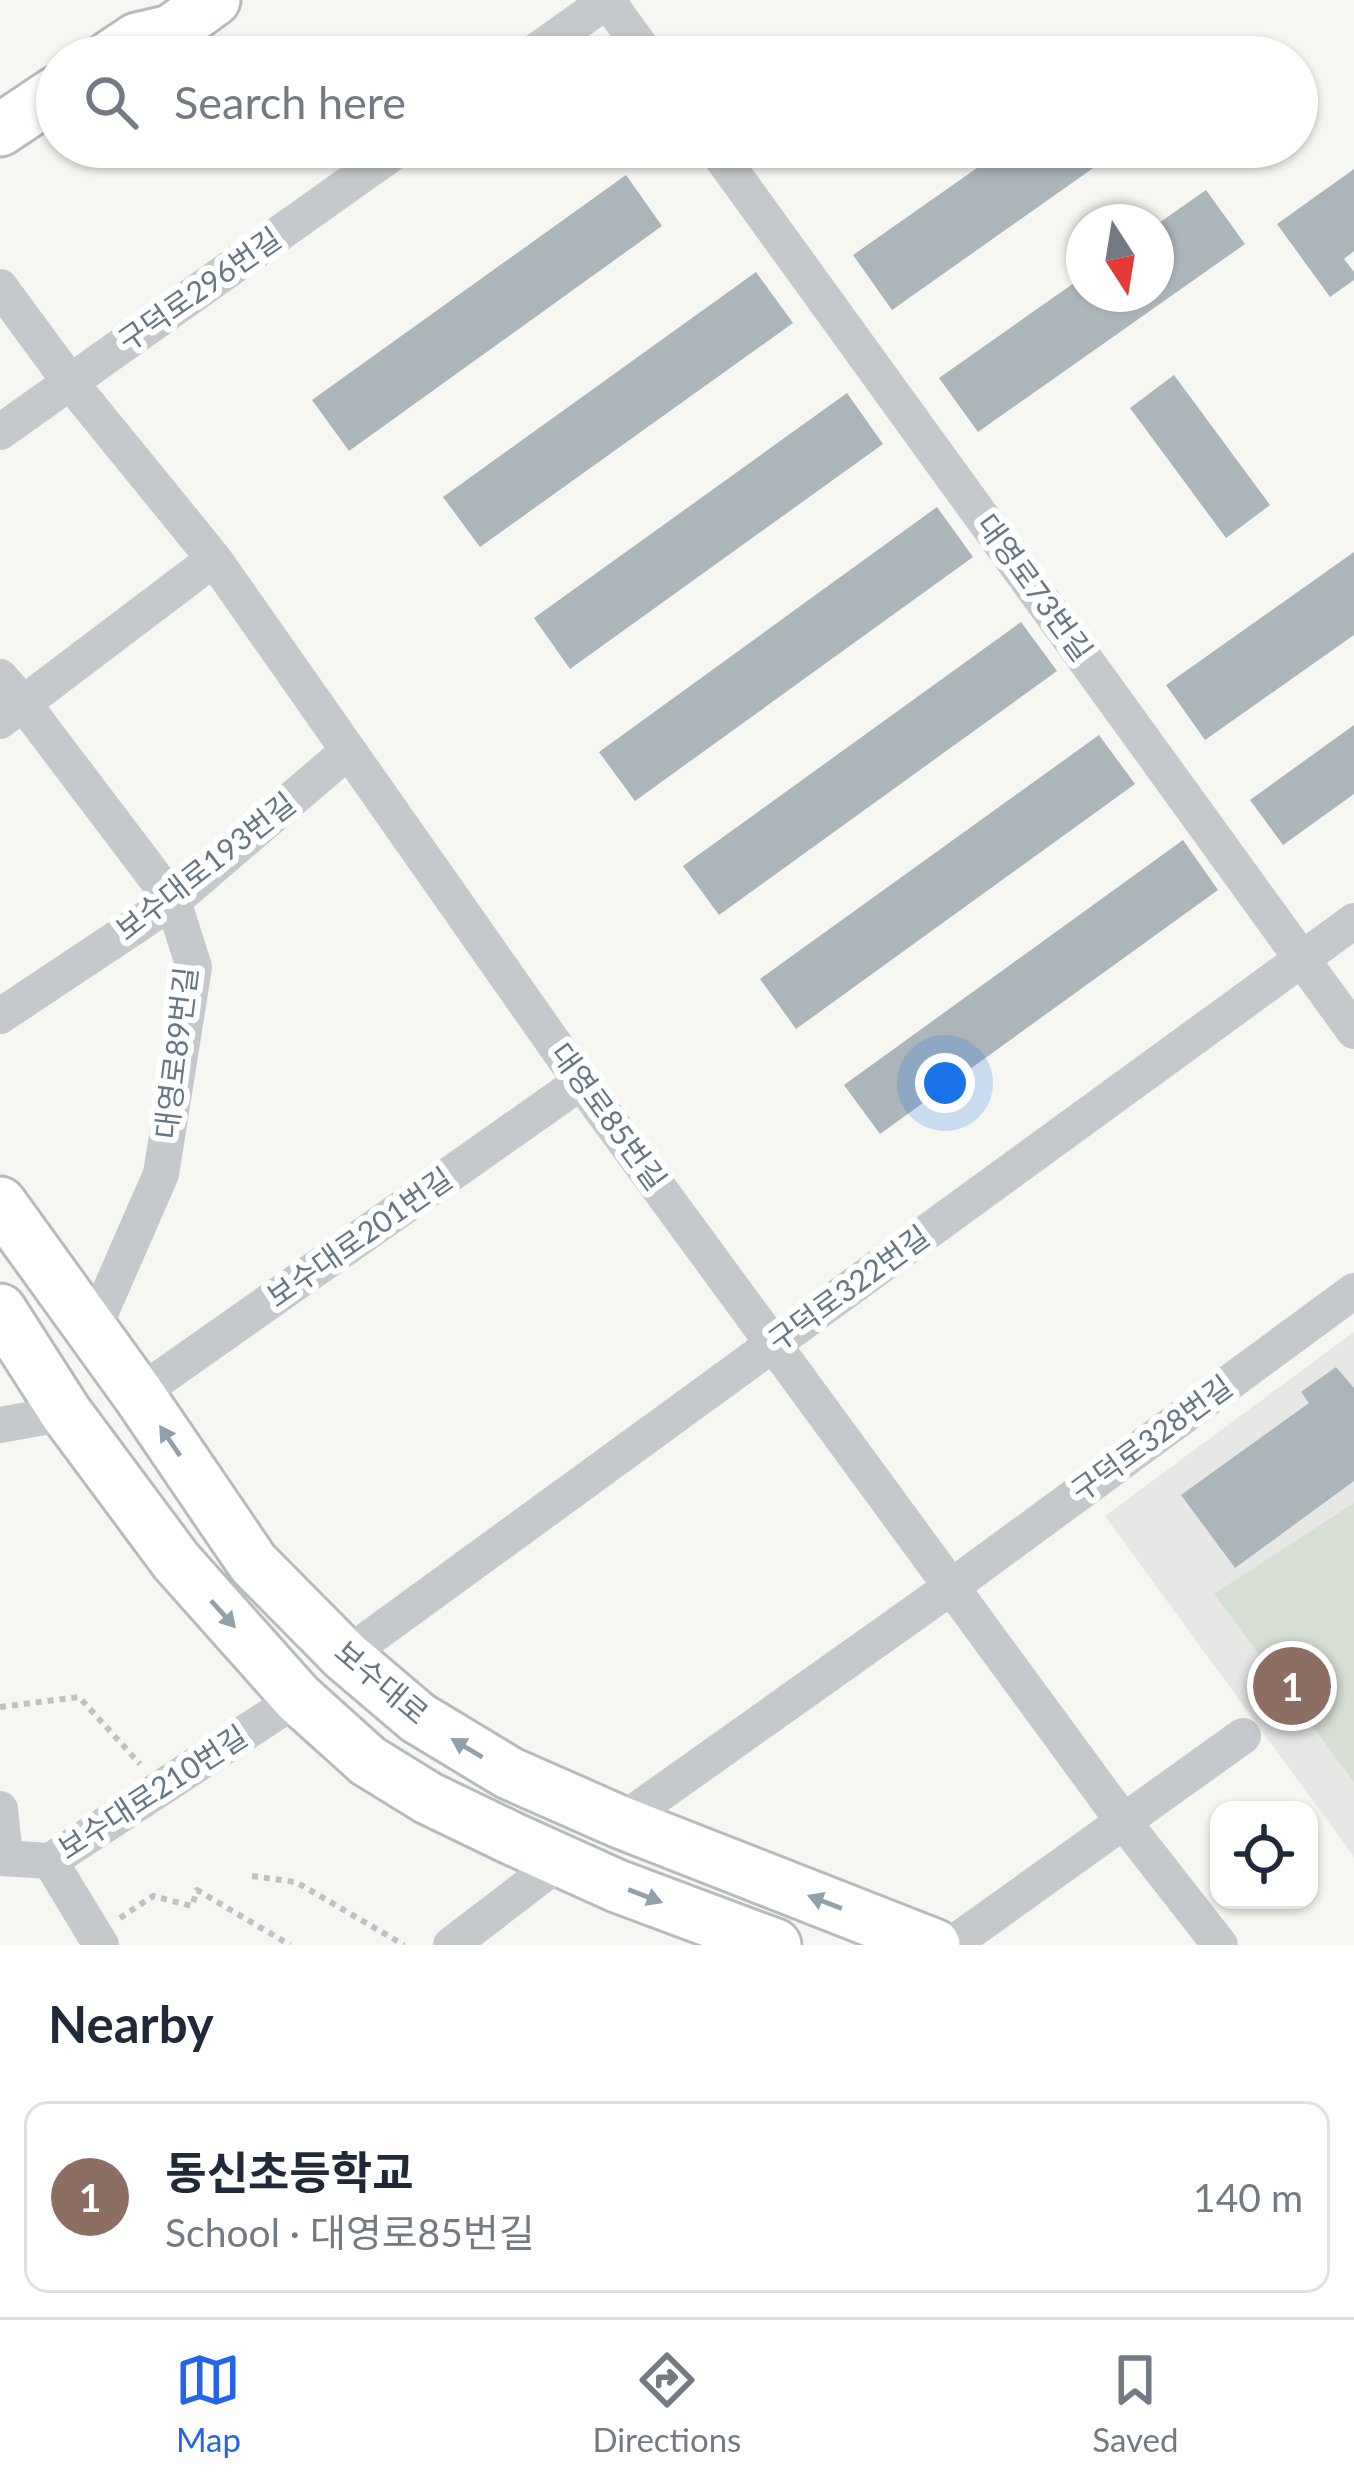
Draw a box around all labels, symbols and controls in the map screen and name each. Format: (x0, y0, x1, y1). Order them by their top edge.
search box (36, 36, 1318, 168)
icon: search (78, 69, 144, 135)
text: Search here (174, 75, 406, 129)
north arrow (1066, 204, 1174, 312)
street label: 구덕로296번길 (111, 219, 287, 358)
street label: 대영로73번길 (970, 506, 1101, 667)
street label: 보수대로193번길 (108, 784, 302, 947)
street label: 대영로89번길 (147, 965, 203, 1141)
street label: 대영로85번길 (544, 1035, 675, 1196)
your location (915, 1053, 975, 1113)
street label: 보수대로201번길 (259, 1159, 458, 1314)
street label: 구덕로322번길 (760, 1217, 935, 1358)
street label: 구덕로328번길 (1063, 1367, 1238, 1508)
one-way arrow (159, 1424, 182, 1457)
one-way arrow (209, 1599, 236, 1628)
street label: 보수대로 (328, 1632, 436, 1731)
pin: 1 (1253, 1641, 1331, 1731)
street label: 보수대로210번길 (51, 1717, 253, 1866)
one-way arrow (450, 1738, 484, 1759)
map controls (1210, 1801, 1318, 1909)
button: locate (1210, 1801, 1318, 1909)
one-way arrow (628, 1888, 664, 1907)
one-way arrow (806, 1892, 842, 1911)
text: Nearby (48, 1993, 214, 2054)
text: 동신초등학교 (165, 2145, 413, 2199)
text: 1 (79, 2174, 101, 2220)
text: 140 m (1193, 2174, 1303, 2220)
text: School · 대영로85번길 (165, 2209, 535, 2255)
tab: Map (175, 2347, 241, 2459)
tab: Directions (592, 2347, 741, 2459)
tab: Saved (1092, 2347, 1179, 2459)

